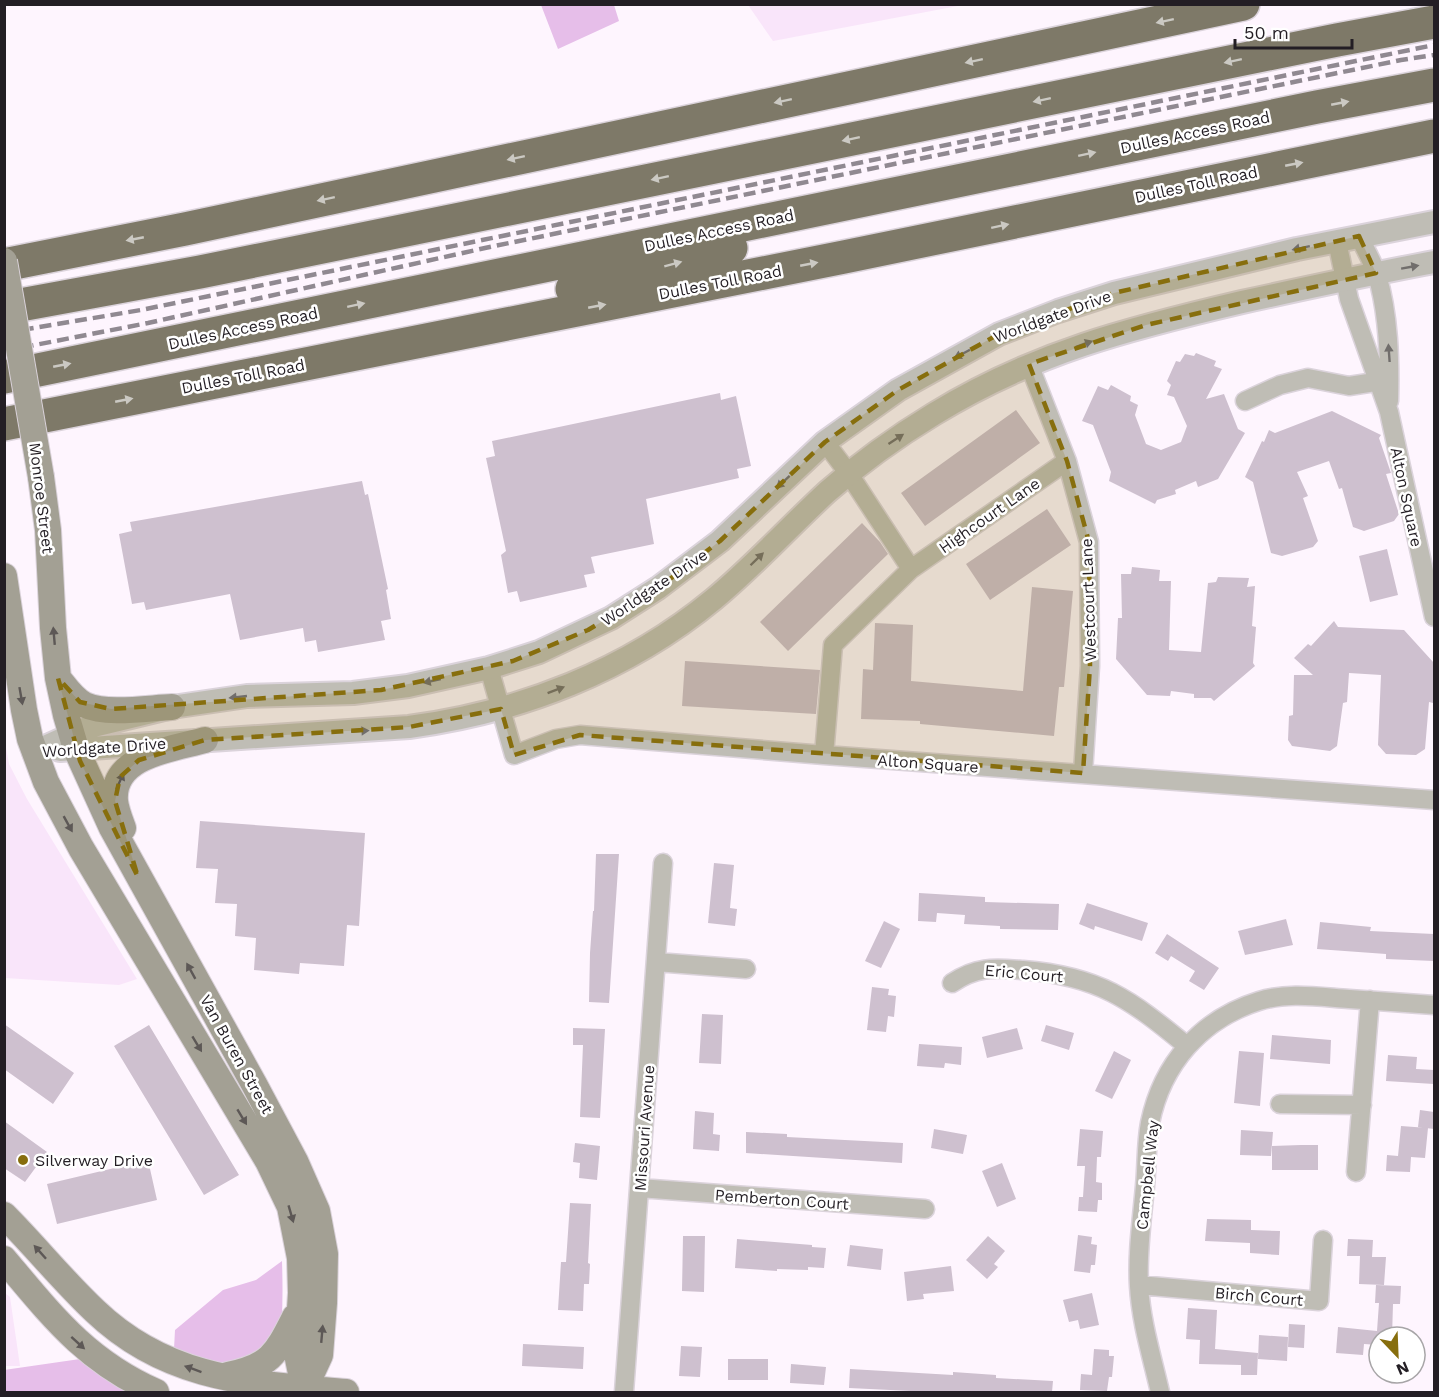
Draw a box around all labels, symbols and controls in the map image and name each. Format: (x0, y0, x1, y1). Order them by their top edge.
scale bar (1235, 12, 1352, 50)
one-way arrow (1155, 17, 1174, 26)
text: 50 m (1244, 22, 1289, 43)
one-way arrow (964, 57, 983, 66)
one-way arrow (1223, 57, 1242, 66)
one-way arrow (1032, 96, 1051, 105)
one-way arrow (773, 97, 792, 106)
one-way arrow (1331, 98, 1350, 107)
street label: Dulles Access Road (1118, 107, 1272, 158)
one-way arrow (841, 135, 860, 144)
one-way arrow (1078, 149, 1096, 159)
one-way arrow (507, 153, 526, 163)
one-way arrow (1284, 159, 1303, 168)
street label: Dulles Toll Road (1133, 162, 1259, 207)
one-way arrow (650, 174, 669, 183)
one-way arrow (316, 195, 335, 204)
street label: Dulles Access Road (642, 205, 796, 256)
one-way arrow (991, 220, 1009, 230)
one-way arrow (125, 235, 144, 244)
one-way arrow (1292, 244, 1311, 254)
one-way arrow (664, 259, 682, 268)
one-way arrow (800, 259, 819, 268)
street label: Dulles Toll Road (657, 261, 783, 304)
one-way arrow (1401, 262, 1420, 271)
street label: Worldgate Drive (991, 286, 1114, 347)
one-way arrow (346, 300, 365, 309)
one-way arrow (588, 301, 607, 310)
street label: Dulles Access Road (166, 303, 320, 354)
one-way arrow (1075, 338, 1093, 348)
one-way arrow (1384, 344, 1393, 363)
one-way arrow (953, 349, 970, 359)
street label: Dulles Toll Road (180, 355, 306, 398)
one-way arrow (53, 360, 72, 369)
one-way arrow (114, 395, 133, 404)
one-way arrow (887, 433, 904, 444)
street label: Monroe Street (25, 441, 58, 555)
street label: Alton Square (1387, 445, 1426, 549)
street label: Highcourt Lane (935, 474, 1043, 557)
one-way arrow (775, 475, 790, 489)
street label: Westcourt Lane (1077, 538, 1100, 662)
street label: Worldgate Drive (597, 545, 711, 630)
one-way arrow (750, 552, 765, 566)
one-way arrow (49, 627, 59, 646)
one-way arrow (422, 677, 441, 686)
one-way arrow (547, 685, 565, 695)
one-way arrow (17, 687, 26, 706)
one-way arrow (228, 692, 247, 702)
one-way arrow (351, 726, 370, 736)
street label: Worldgate Drive (41, 734, 167, 761)
street label: Alton Square (877, 750, 979, 777)
one-way arrow (115, 772, 125, 790)
one-way arrow (63, 816, 73, 833)
street label: Eric Court (984, 961, 1064, 986)
one-way arrow (186, 962, 196, 979)
street label: Van Buren Street (196, 991, 277, 1117)
one-way arrow (192, 1036, 203, 1052)
street label: Missouri Avenue (631, 1064, 658, 1192)
one-way arrow (236, 1109, 247, 1125)
street label: Campbell Way (1132, 1118, 1163, 1231)
place label: Silverway Drive (35, 1151, 153, 1170)
marker: Silverway Drive (16, 1153, 30, 1167)
street label: Pemberton Court (714, 1185, 850, 1214)
one-way arrow (287, 1205, 296, 1223)
one-way arrow (33, 1245, 47, 1260)
street label: Birch Court (1214, 1283, 1304, 1310)
one-way arrow (317, 1324, 327, 1343)
north arrow (1367, 1325, 1427, 1385)
one-way arrow (71, 1336, 86, 1350)
text: N (1393, 1357, 1412, 1379)
one-way arrow (184, 1364, 202, 1374)

